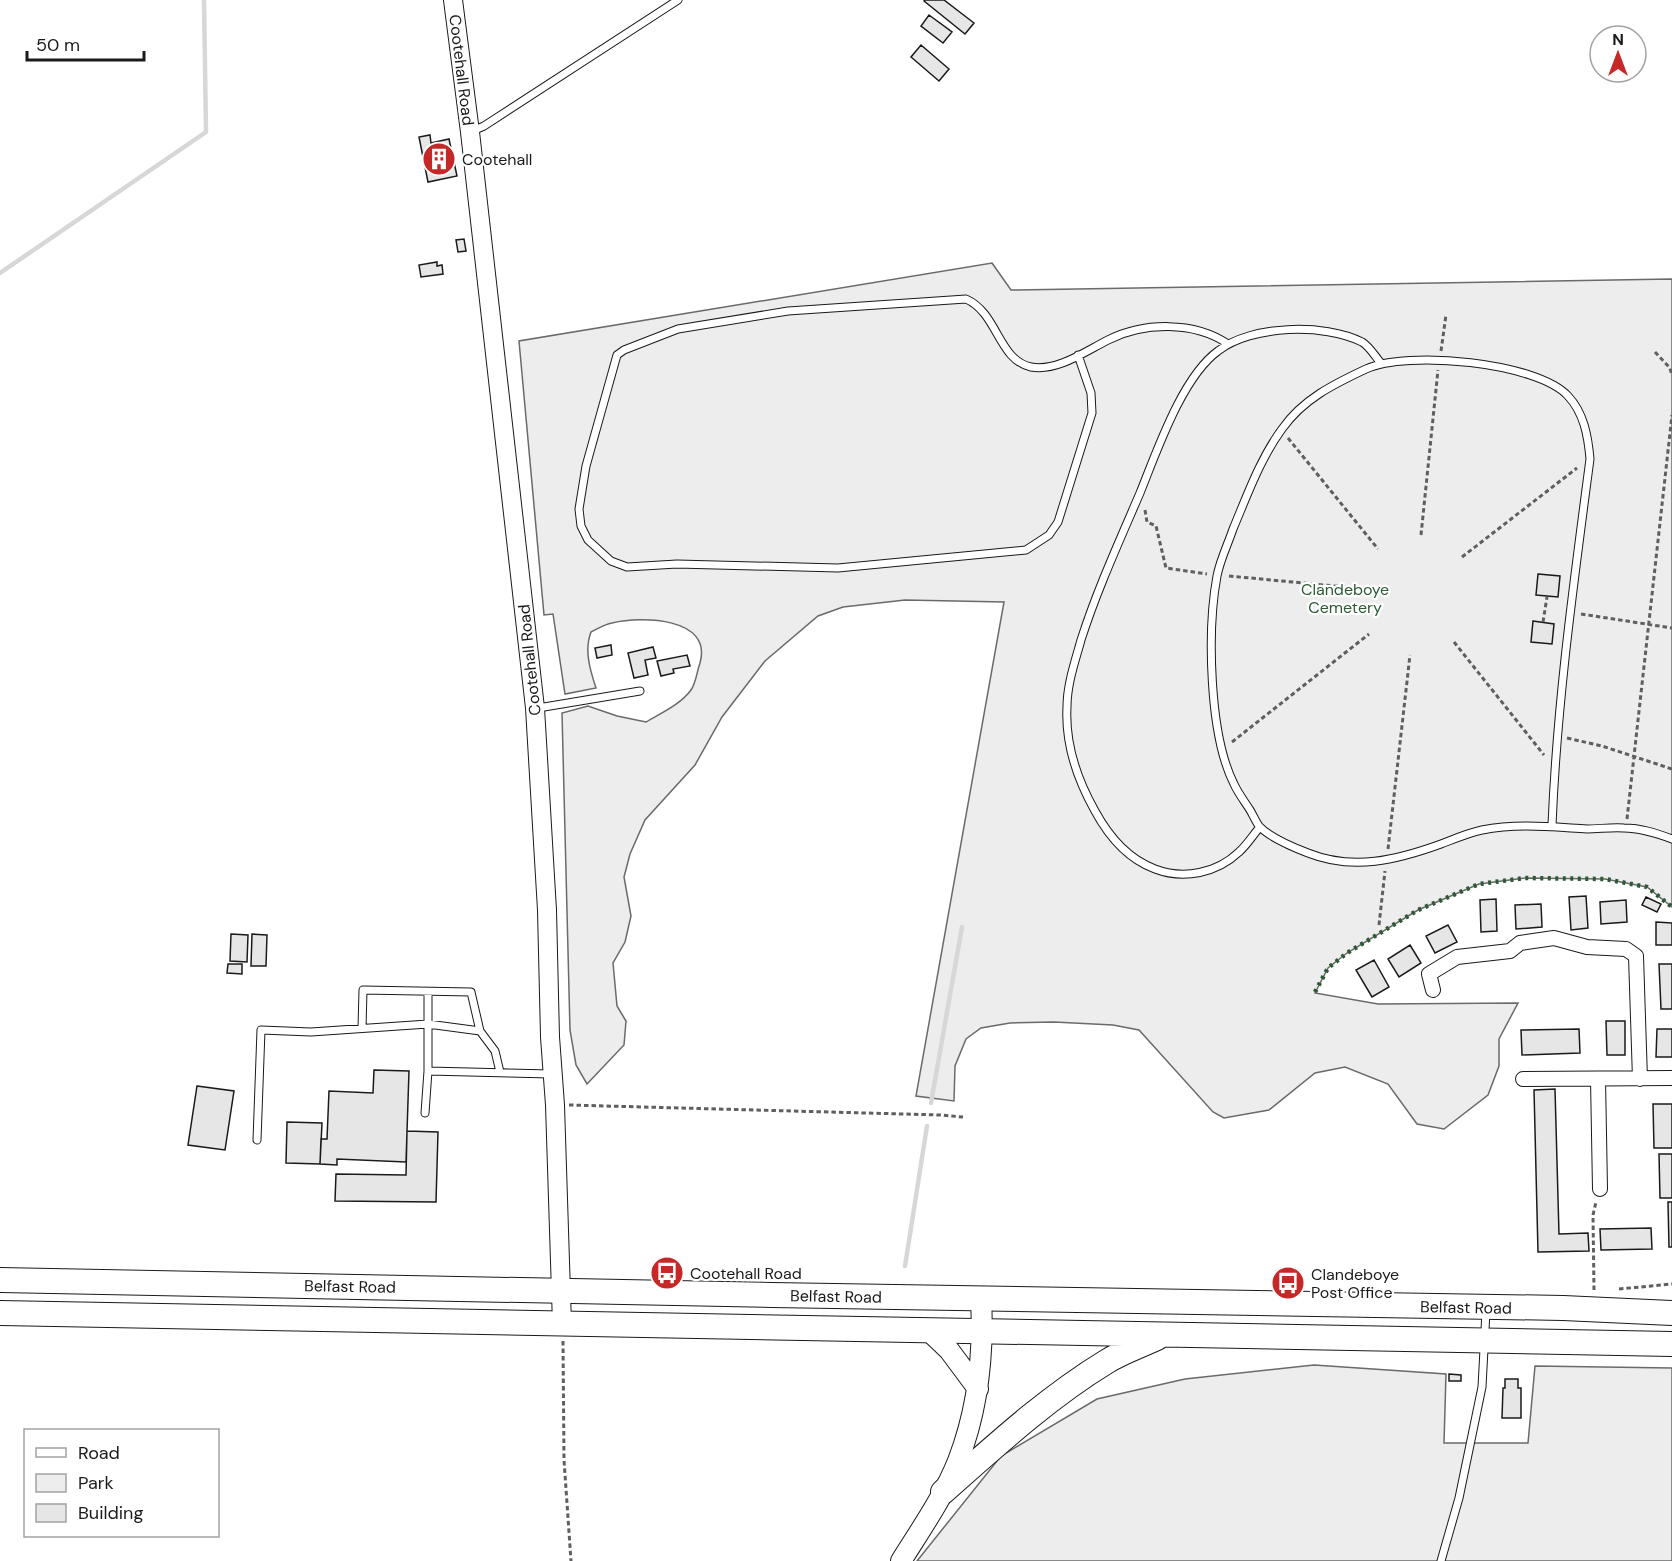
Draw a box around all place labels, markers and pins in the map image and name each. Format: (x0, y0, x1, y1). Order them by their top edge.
building icon: Cootehall (421, 141, 457, 177)
place label: Cootehall (462, 149, 532, 170)
bus stop icon: Cootehall Road (649, 1255, 685, 1291)
place label: Cootehall Road (690, 1263, 802, 1284)
place label: Clandeboye Post Office (1311, 1264, 1399, 1303)
bus stop icon: Clandeboye Post Office (1270, 1265, 1306, 1301)

